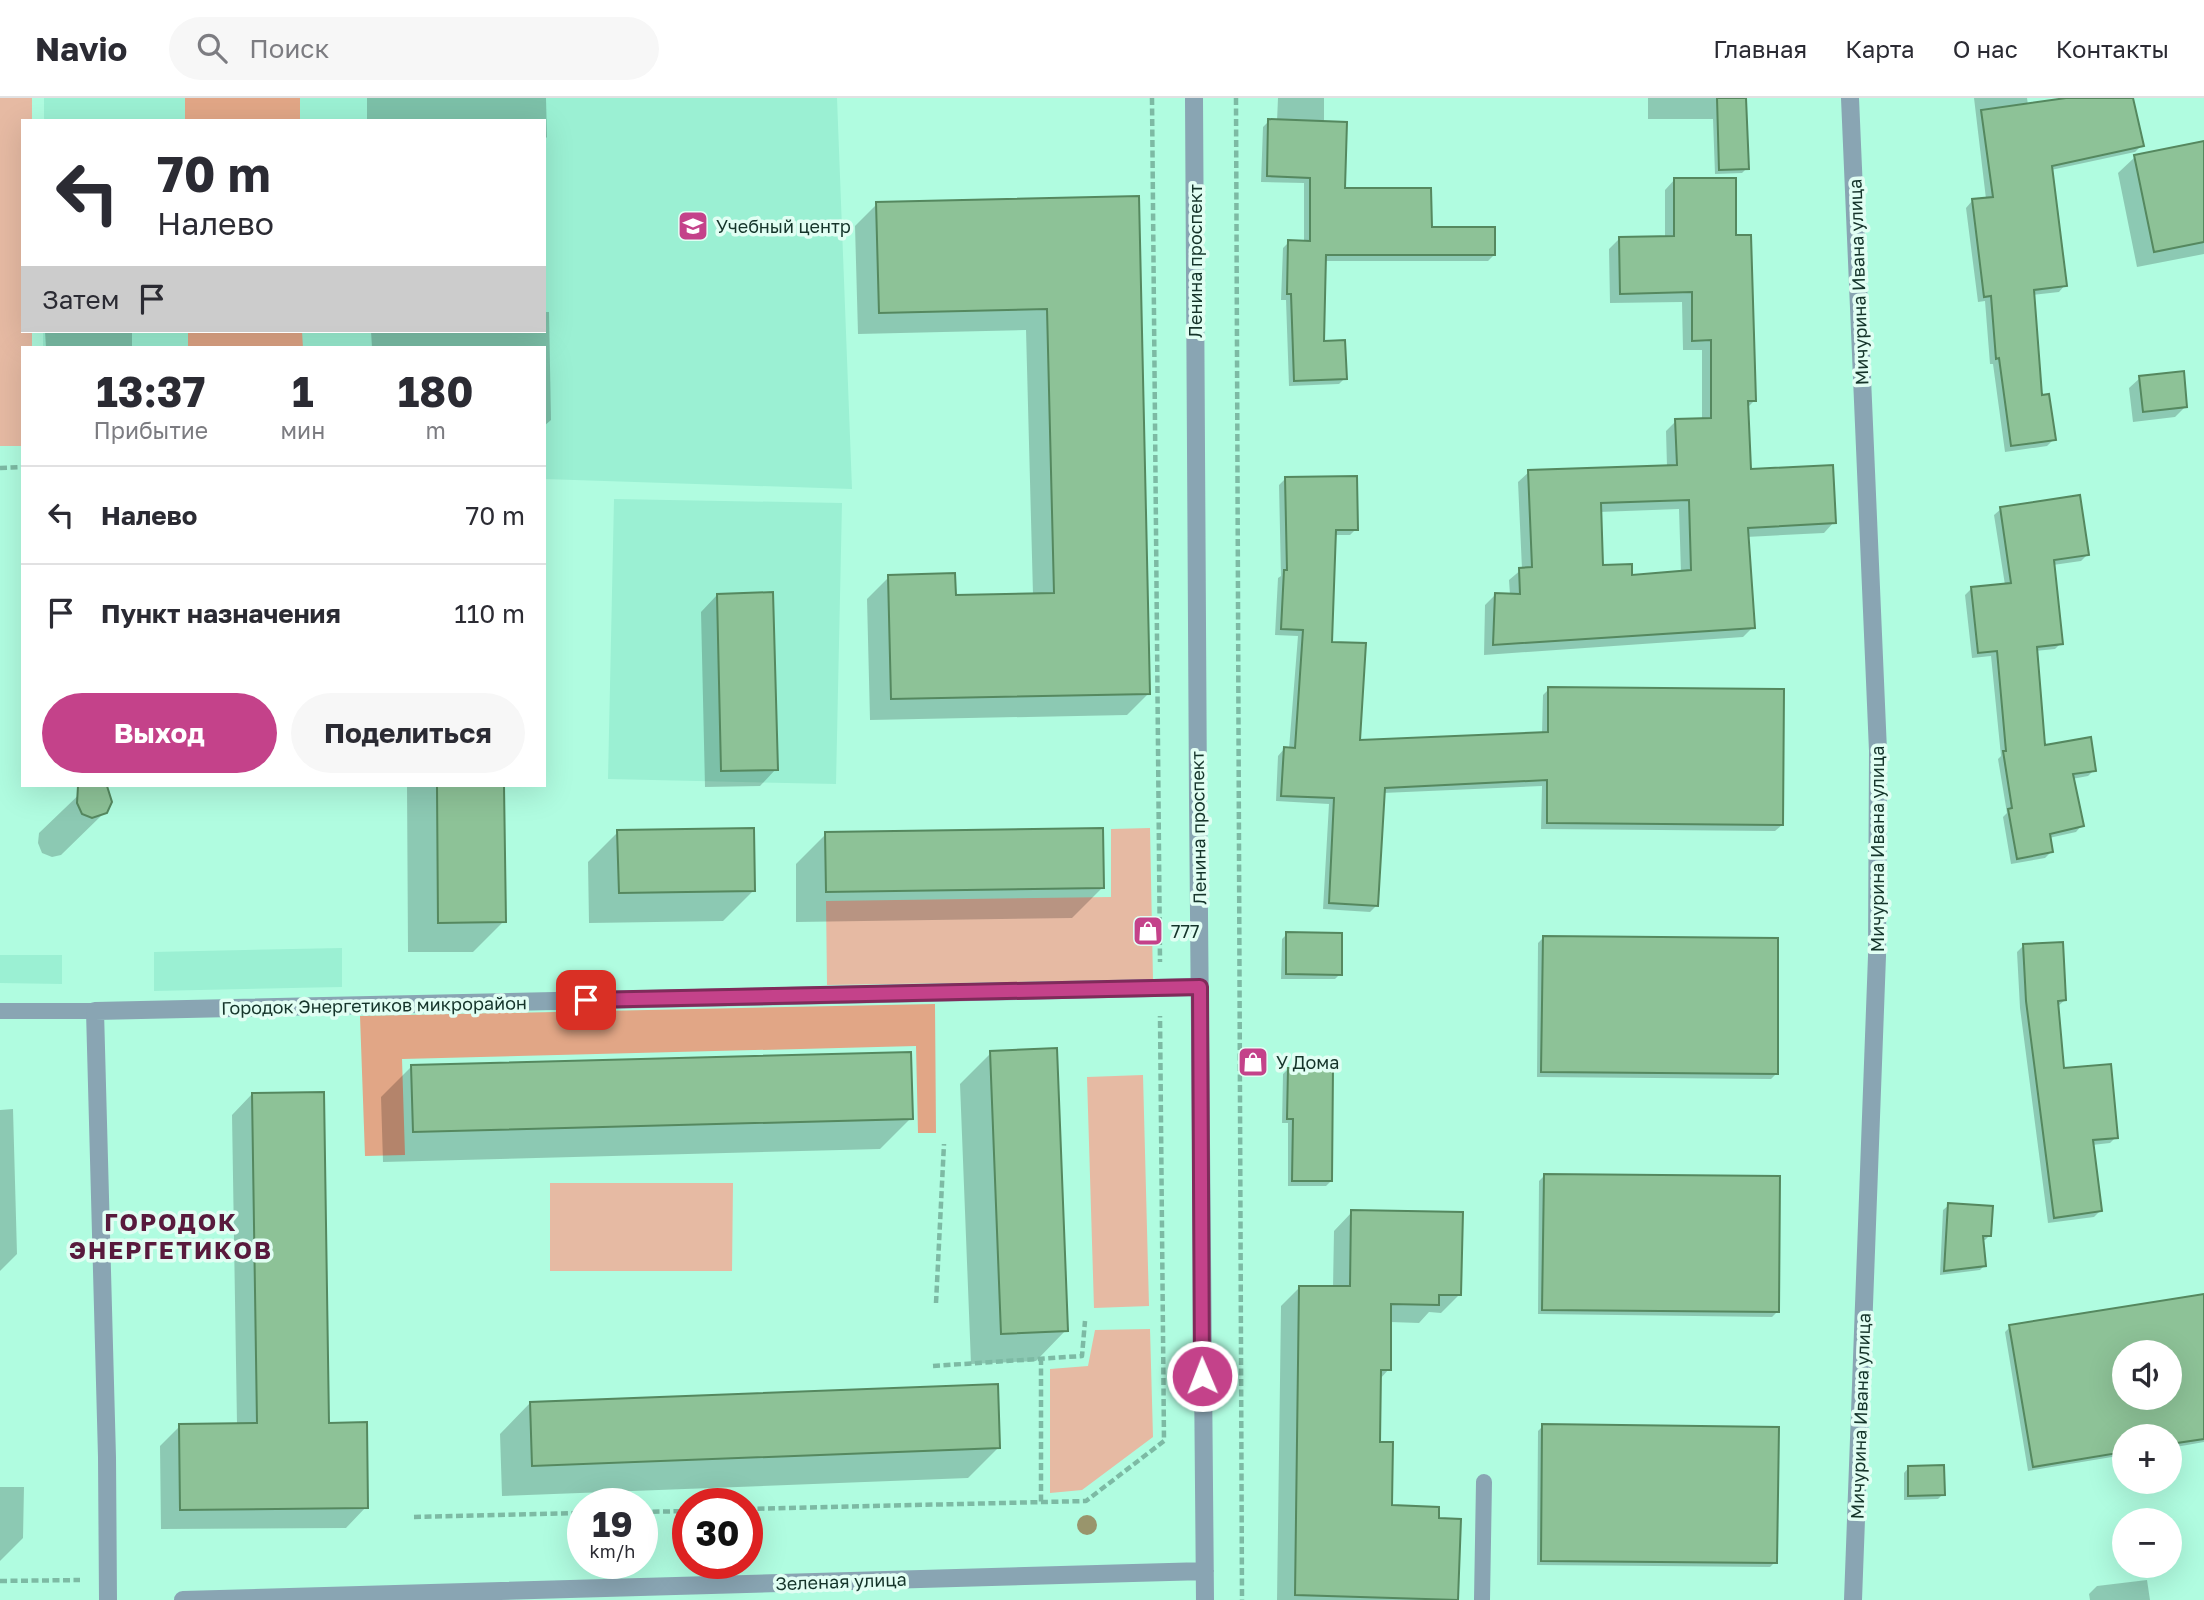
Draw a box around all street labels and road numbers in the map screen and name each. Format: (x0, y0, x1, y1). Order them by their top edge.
street label: Мичурина Ивана улица (1843, 178, 1873, 386)
street label: Ленина проспект (1184, 184, 1206, 338)
street label: Мичурина Ивана улица (1866, 746, 1888, 952)
street label: Ленина проспект (1186, 751, 1210, 905)
street label: Городок Энергетиков микрорайон (221, 991, 527, 1019)
street label: Мичурина Ивана улица (1845, 1312, 1875, 1520)
street label: Зеленая улица (775, 1568, 907, 1594)

